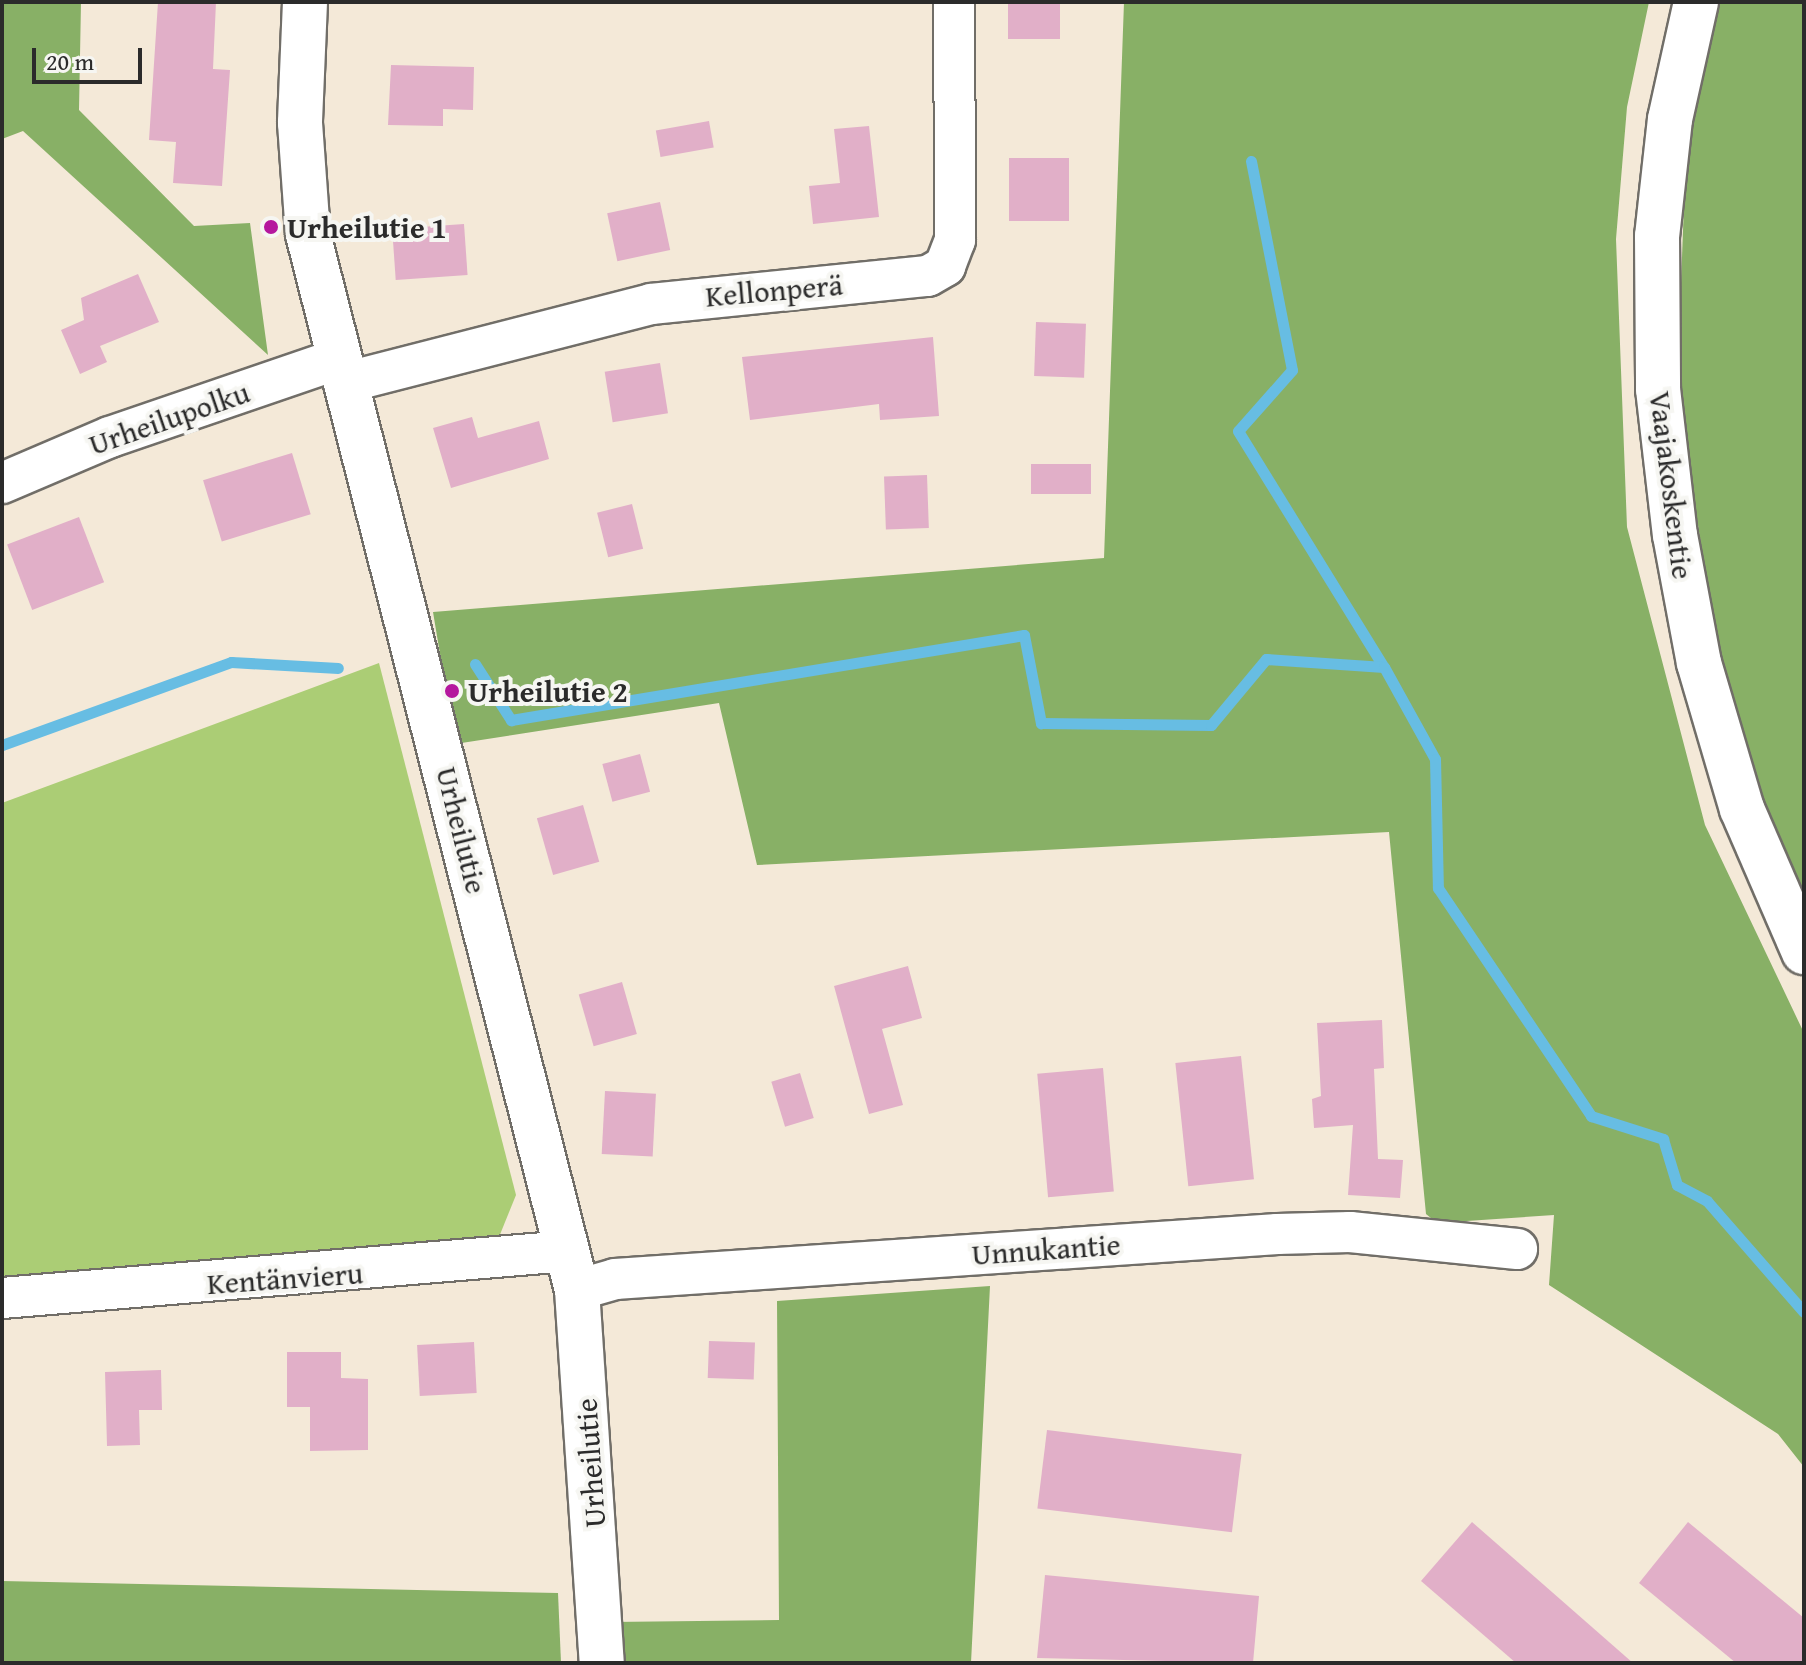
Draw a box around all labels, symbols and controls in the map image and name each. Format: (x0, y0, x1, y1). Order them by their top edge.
scale bar (36, 32, 146, 82)
text: 20 m (46, 44, 94, 79)
place label: Urheilutie 1 (287, 209, 447, 245)
marker: Urheilutie 1 (262, 218, 280, 236)
street label: Kellonperä (704, 266, 844, 314)
street label: Urheilupolku (84, 374, 254, 462)
street label: Vaajakoskentie (1643, 389, 1701, 581)
place label: Urheilutie 2 (468, 673, 628, 709)
marker: Urheilutie 2 (443, 682, 461, 700)
street label: Urheilutie (429, 763, 495, 897)
street label: Unnukantie (970, 1226, 1122, 1272)
street label: Kentänvieru (206, 1255, 364, 1301)
street label: Urheilutie (568, 1397, 612, 1529)

